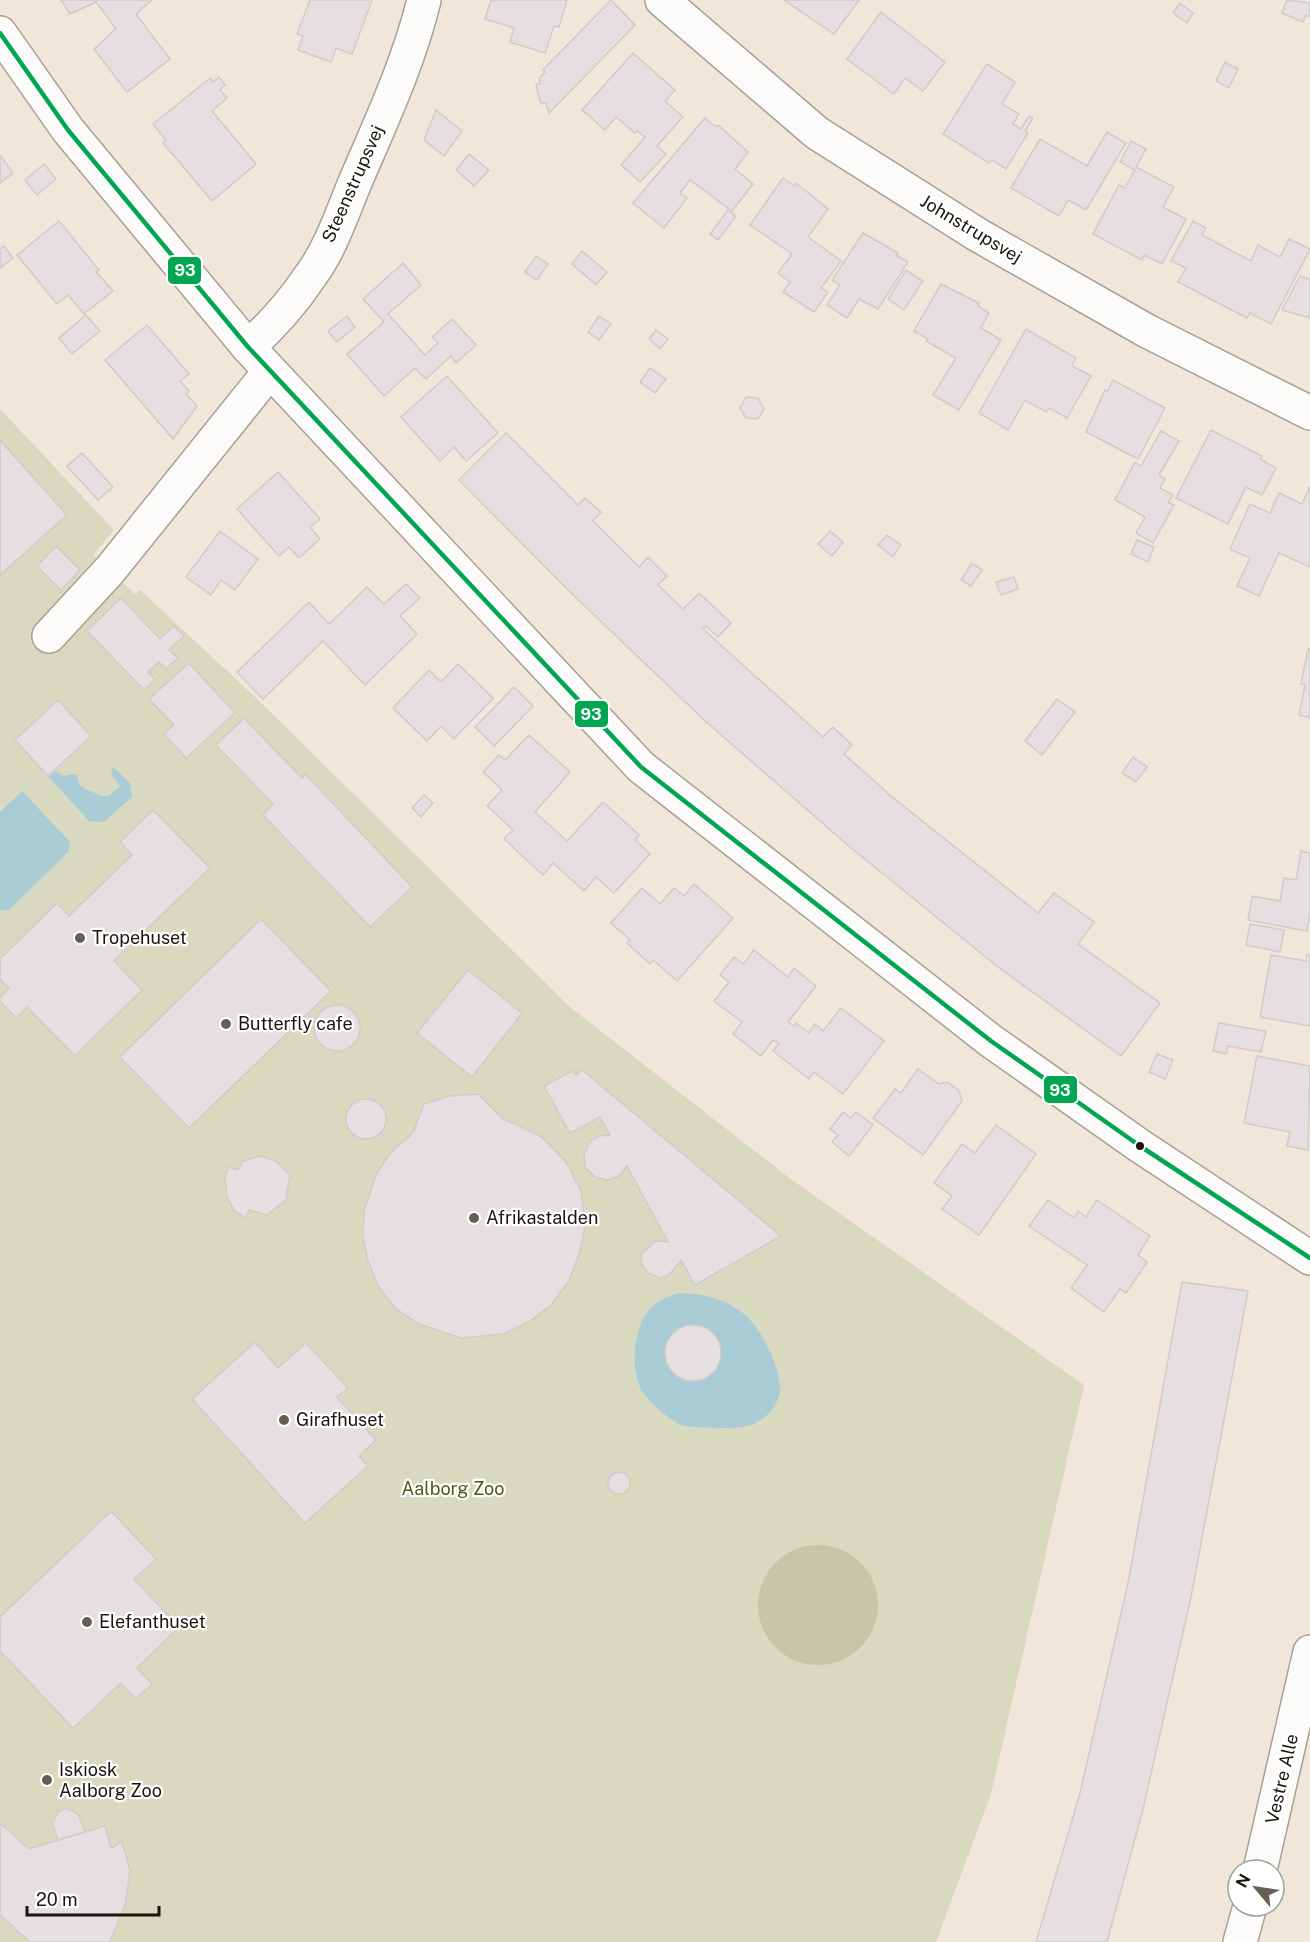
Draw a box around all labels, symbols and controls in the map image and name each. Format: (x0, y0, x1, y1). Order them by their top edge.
street label: Steenstrupsvej (317, 122, 388, 246)
street label: Johnstrupsvej (917, 190, 1026, 267)
line badge: 93 (167, 256, 202, 285)
text: 93 (174, 261, 196, 280)
line badge: 93 (574, 700, 609, 728)
text: 93 (580, 705, 602, 724)
place label: Tropehuset (92, 927, 187, 948)
marker: Tropehuset (73, 931, 87, 945)
place label: Butterfly cafe (238, 1013, 353, 1034)
marker: Butterfly cafe (219, 1017, 233, 1031)
line badge: 93 (1043, 1075, 1078, 1104)
text: 93 (1049, 1081, 1071, 1100)
unlabelled marker (1134, 1140, 1146, 1152)
place label: Afrikastalden (486, 1207, 598, 1228)
marker: Afrikastalden (467, 1211, 481, 1225)
place label: Girafhuset (296, 1409, 384, 1430)
marker: Girafhuset (277, 1413, 291, 1427)
park label: Aalborg Zoo (402, 1478, 504, 1499)
place label: Elefanthuset (99, 1611, 206, 1632)
marker: Elefanthuset (80, 1615, 94, 1629)
street label: Vestre Alle (1261, 1732, 1302, 1826)
place label: Iskiosk Aalborg Zoo (59, 1759, 162, 1801)
marker: Iskiosk Aalborg Zoo (40, 1773, 54, 1787)
north arrow (1226, 1858, 1286, 1918)
text: N (1232, 1871, 1255, 1891)
scale bar (27, 1879, 159, 1917)
text: 20 m (36, 1889, 78, 1910)

